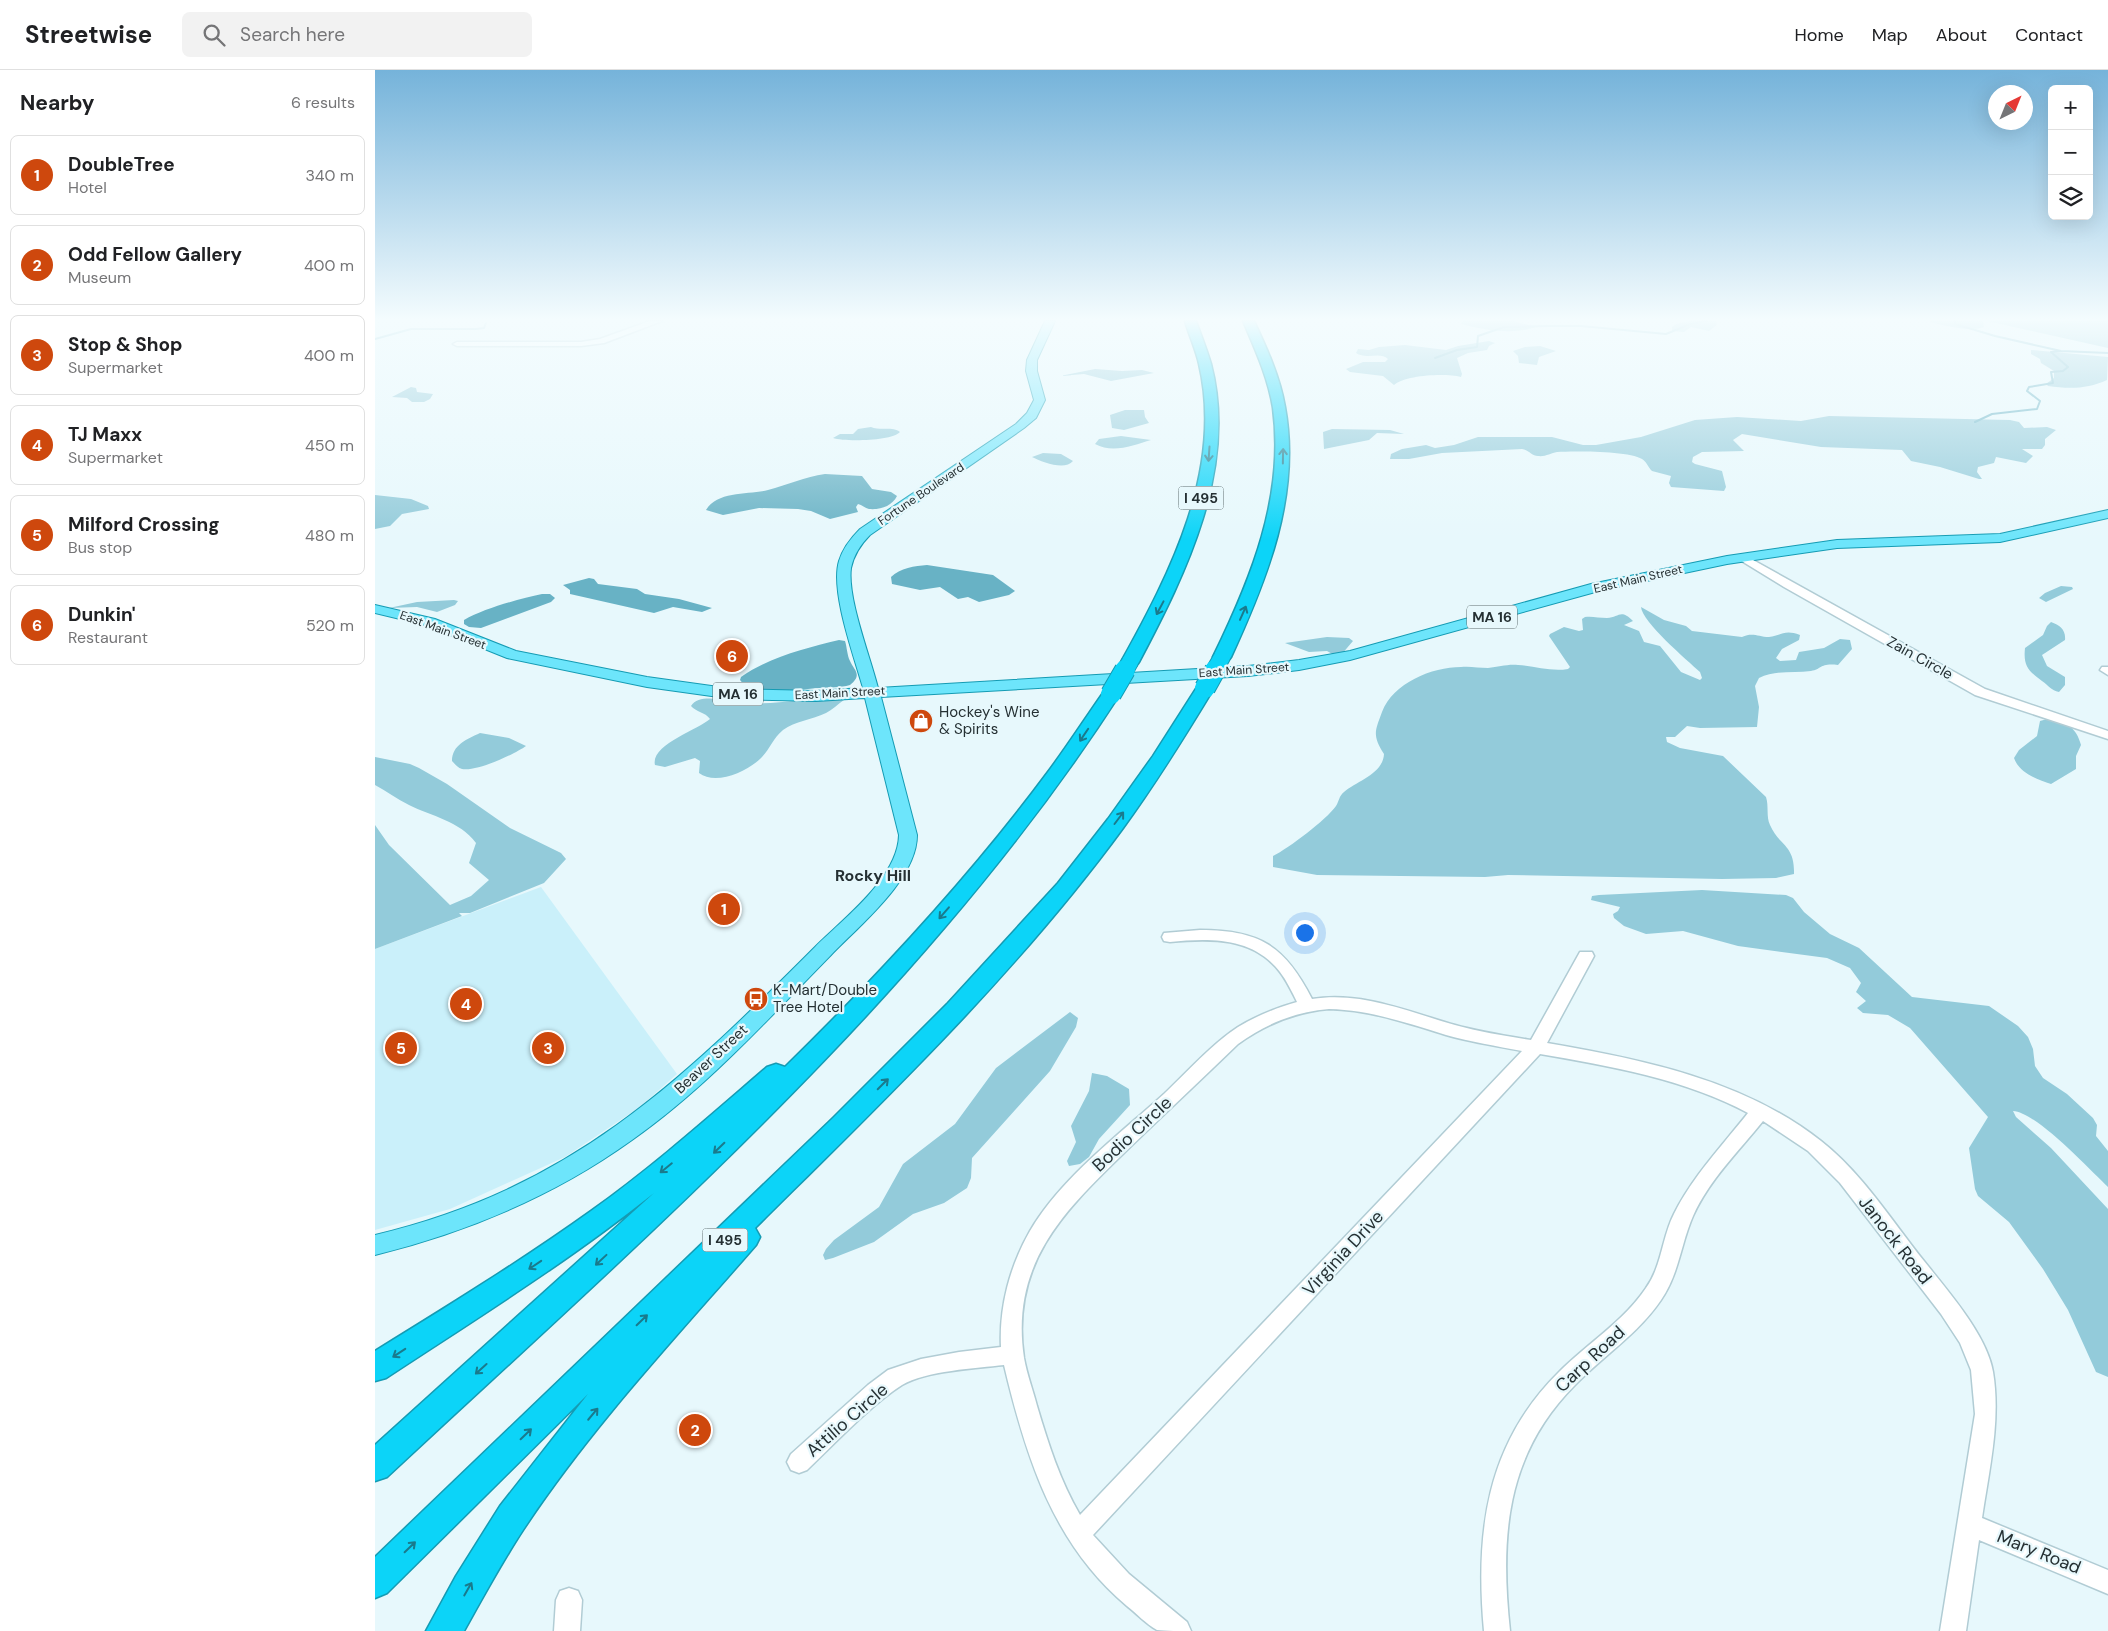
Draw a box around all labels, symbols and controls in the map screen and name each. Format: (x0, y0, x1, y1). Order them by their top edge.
search box (182, 12, 532, 57)
text: Streetwise (25, 19, 152, 50)
icon: search (200, 21, 228, 49)
text: Search here (240, 22, 345, 47)
text: Home (1794, 23, 1844, 47)
text: Map (1872, 23, 1908, 47)
text: About (1936, 23, 1987, 47)
text: Contact (2015, 23, 2083, 47)
north arrow (1988, 85, 2033, 130)
map controls (2048, 85, 2093, 220)
button: + (2048, 85, 2093, 130)
text: Nearby (20, 89, 94, 117)
text: 6 results (291, 92, 355, 113)
button: − (2048, 130, 2093, 175)
text: DoubleTree (68, 152, 175, 177)
text: 1 (34, 165, 40, 186)
text: 340 m (305, 165, 354, 186)
button: layers (2048, 175, 2093, 220)
text: Hotel (68, 177, 107, 198)
text: Odd Fellow Gallery (68, 242, 242, 267)
text: 2 (32, 255, 42, 276)
text: 400 m (304, 255, 354, 276)
text: Museum (68, 267, 131, 288)
text: Stop & Shop (68, 332, 183, 357)
text: 3 (32, 345, 42, 366)
text: 400 m (304, 345, 354, 366)
text: Supermarket (68, 357, 163, 378)
text: TJ Maxx (68, 422, 142, 447)
text: 4 (32, 435, 42, 456)
text: 450 m (305, 435, 354, 456)
one-way arrow (1204, 446, 1213, 462)
text: Supermarket (68, 447, 163, 468)
one-way arrow (1278, 449, 1288, 465)
street label: Fortune Boulevard (875, 459, 967, 529)
road number: I 495 (1179, 486, 1223, 509)
text: Milford Crossing (68, 512, 220, 537)
text: 5 (32, 525, 42, 546)
text: 480 m (305, 525, 354, 546)
text: Bus stop (68, 537, 132, 558)
street label: East Main Street (1592, 561, 1684, 597)
one-way arrow (1154, 600, 1164, 615)
text: Dunkin' (68, 602, 136, 627)
one-way arrow (1239, 606, 1249, 621)
road number: MA 16 (1467, 606, 1517, 628)
street label: East Main Street (398, 607, 489, 653)
text: 6 (32, 615, 42, 636)
text: 520 m (306, 615, 354, 636)
text: Restaurant (68, 627, 148, 648)
street label: Zain Circle (1883, 632, 1957, 684)
pin: 6 (716, 637, 748, 675)
street label: East Main Street (1198, 659, 1290, 681)
road number: MA 16 (713, 682, 763, 706)
street label: East Main Street (794, 683, 886, 703)
place label: Hockey's Wine & Spirits (939, 702, 1039, 739)
shop icon: Hockey's Wine & Spirits (908, 708, 934, 734)
one-way arrow (1079, 728, 1089, 742)
one-way arrow (1113, 811, 1124, 824)
district label: Rocky Hill (835, 865, 911, 886)
pin: 1 (708, 890, 740, 928)
one-way arrow (938, 907, 950, 920)
your location (1292, 920, 1318, 946)
place label: K-Mart/Double Tree Hotel (773, 980, 877, 1017)
pin: 4 (450, 985, 482, 1023)
bus stop icon: K-Mart/Double Tree Hotel (743, 986, 769, 1012)
street label: Beaver Street (670, 1020, 752, 1098)
pin: 5 (385, 1029, 417, 1067)
pin: 3 (532, 1029, 564, 1067)
one-way arrow (877, 1078, 890, 1090)
street label: Bodio Circle (1087, 1091, 1177, 1177)
one-way arrow (713, 1142, 725, 1154)
one-way arrow (659, 1163, 672, 1174)
street label: Janock Road (1853, 1191, 1937, 1289)
street label: Virginia Drive (1297, 1205, 1389, 1301)
road number: I 495 (703, 1228, 747, 1252)
one-way arrow (594, 1254, 607, 1266)
one-way arrow (528, 1260, 542, 1270)
one-way arrow (636, 1314, 649, 1326)
street label: Carp Road (1550, 1320, 1630, 1398)
one-way arrow (392, 1348, 406, 1358)
one-way arrow (474, 1364, 487, 1375)
street label: Attilio Circle (801, 1378, 893, 1462)
one-way arrow (587, 1408, 598, 1421)
pin: 2 (679, 1411, 711, 1449)
one-way arrow (520, 1427, 532, 1440)
street label: Mary Road (1994, 1524, 2084, 1580)
one-way arrow (404, 1541, 416, 1553)
one-way arrow (464, 1582, 474, 1596)

